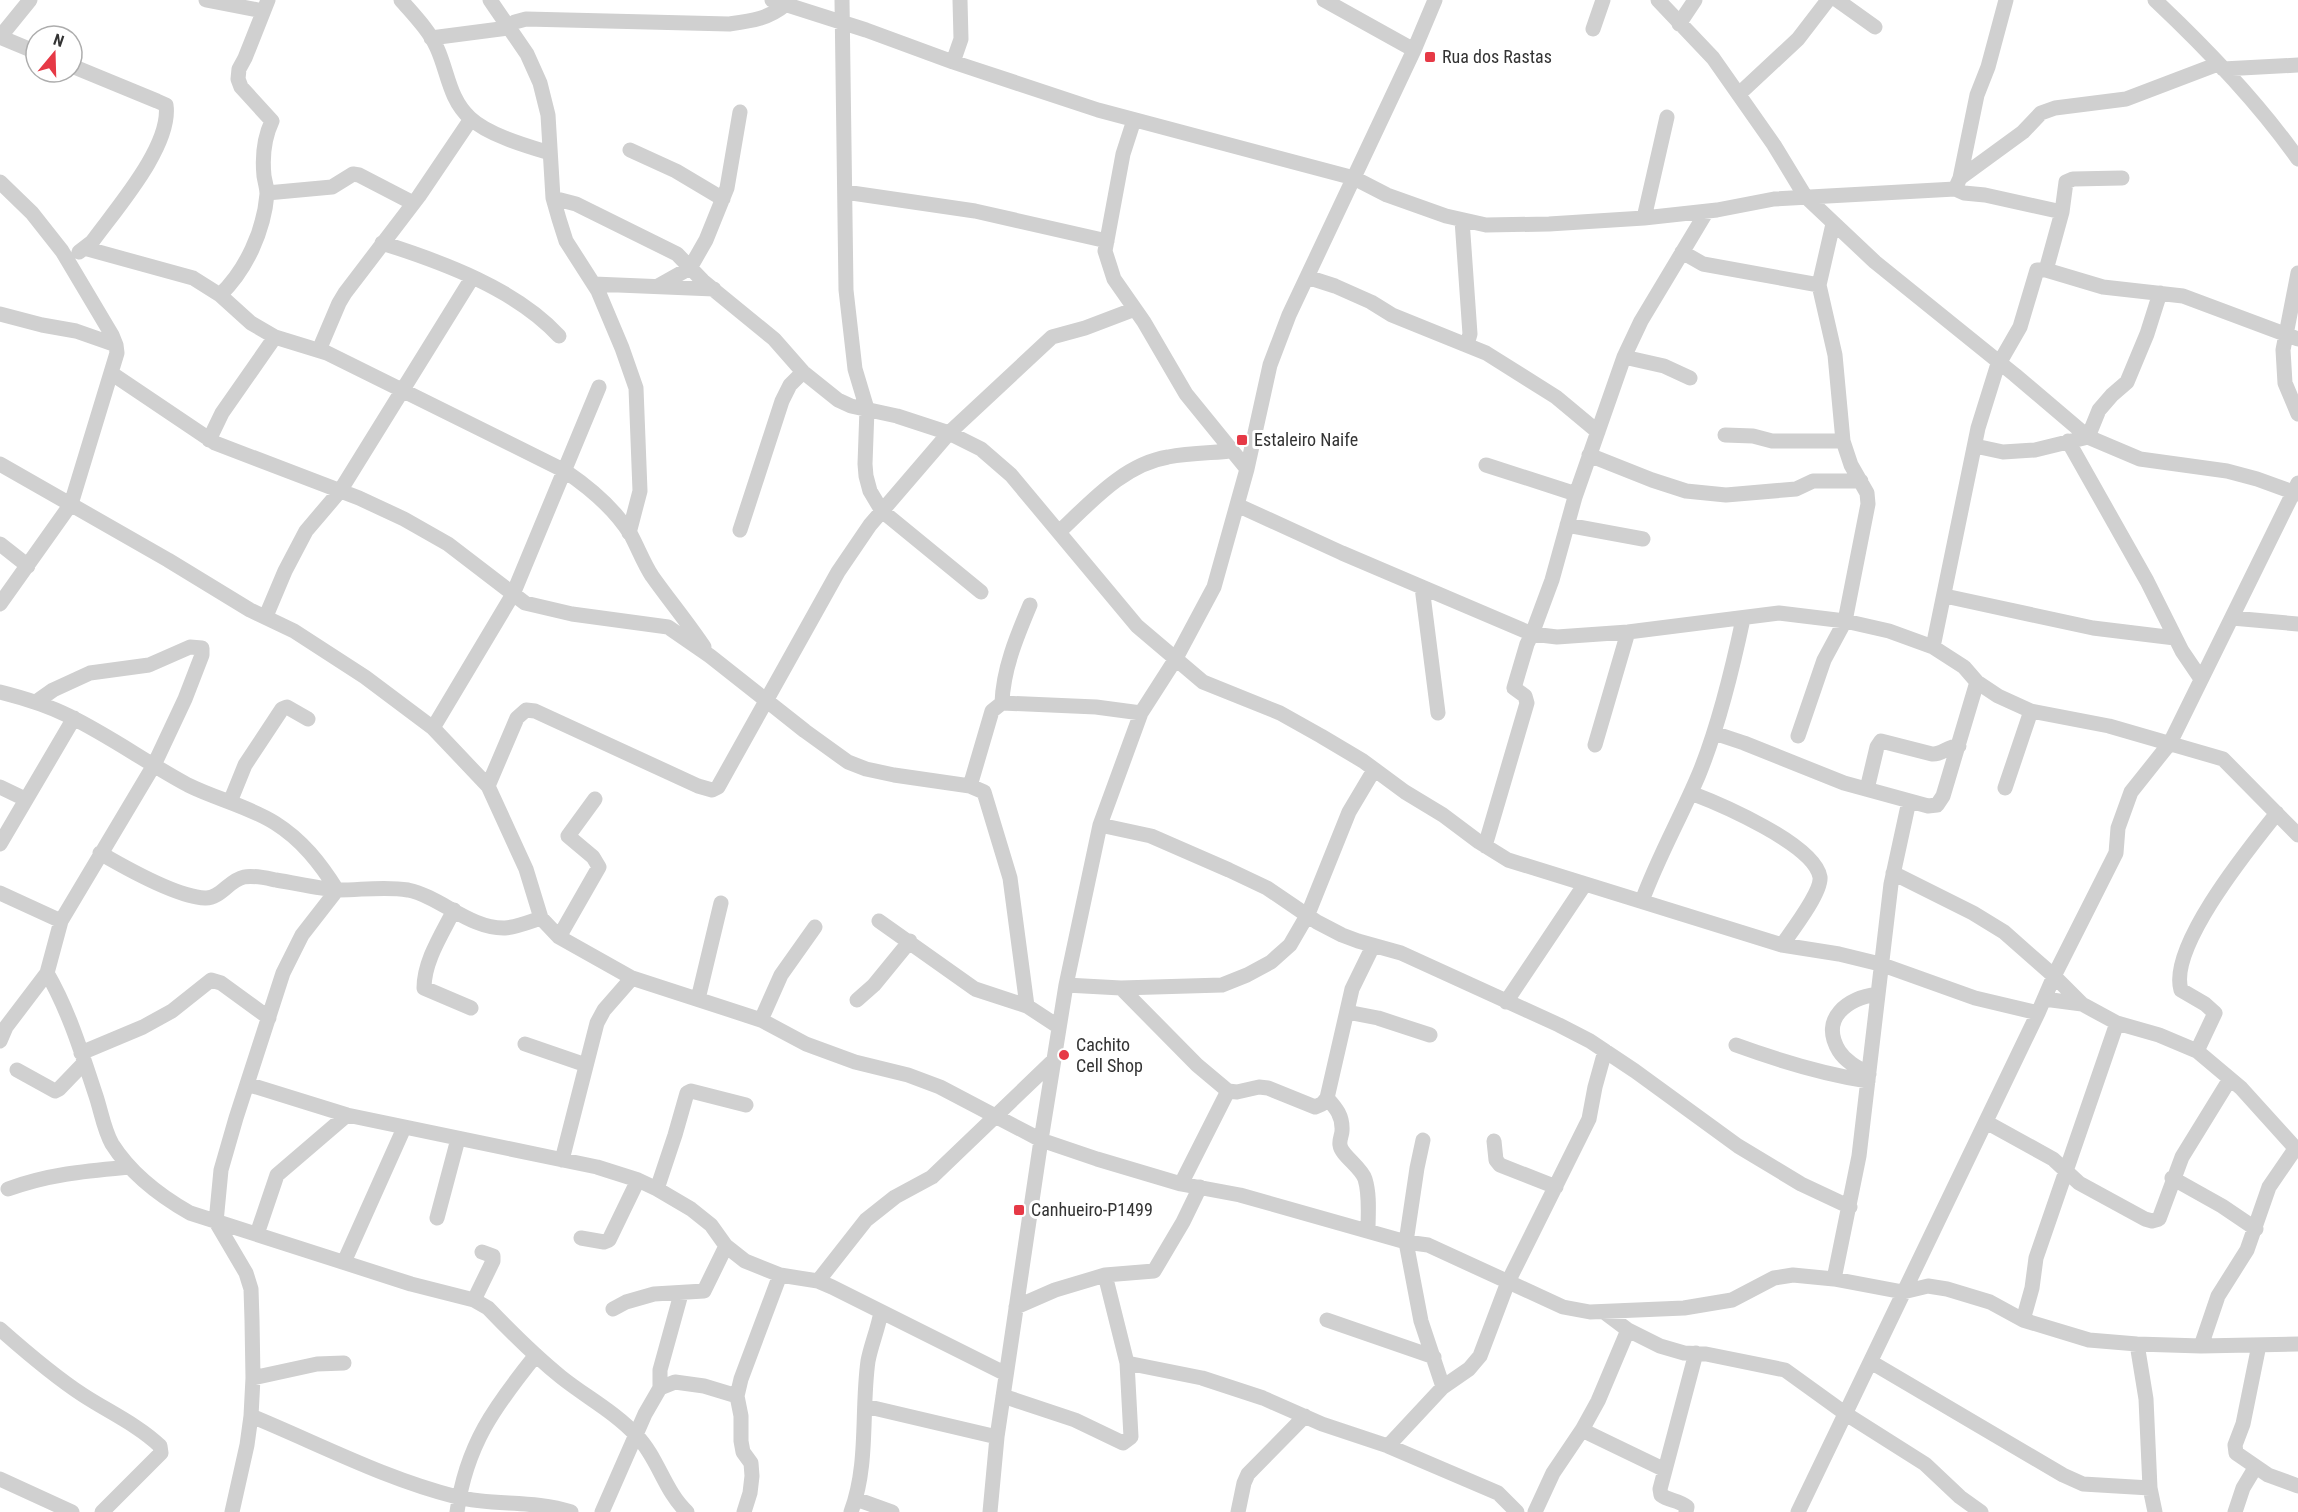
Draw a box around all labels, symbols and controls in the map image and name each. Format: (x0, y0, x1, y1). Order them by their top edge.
north arrow (24, 24, 84, 84)
text: N (51, 30, 66, 51)
place label: Rua dos Rastas (1442, 46, 1552, 67)
marker: Rua dos Rastas (1423, 50, 1437, 64)
place label: Estaleiro Naife (1254, 429, 1358, 450)
marker: Estaleiro Naife (1235, 433, 1249, 447)
place label: Cachito Cell Shop (1076, 1034, 1143, 1076)
marker: Cachito Cell Shop (1057, 1048, 1071, 1062)
place label: Canhueiro-P1499 (1031, 1199, 1153, 1220)
marker: Canhueiro-P1499 (1012, 1203, 1026, 1217)

